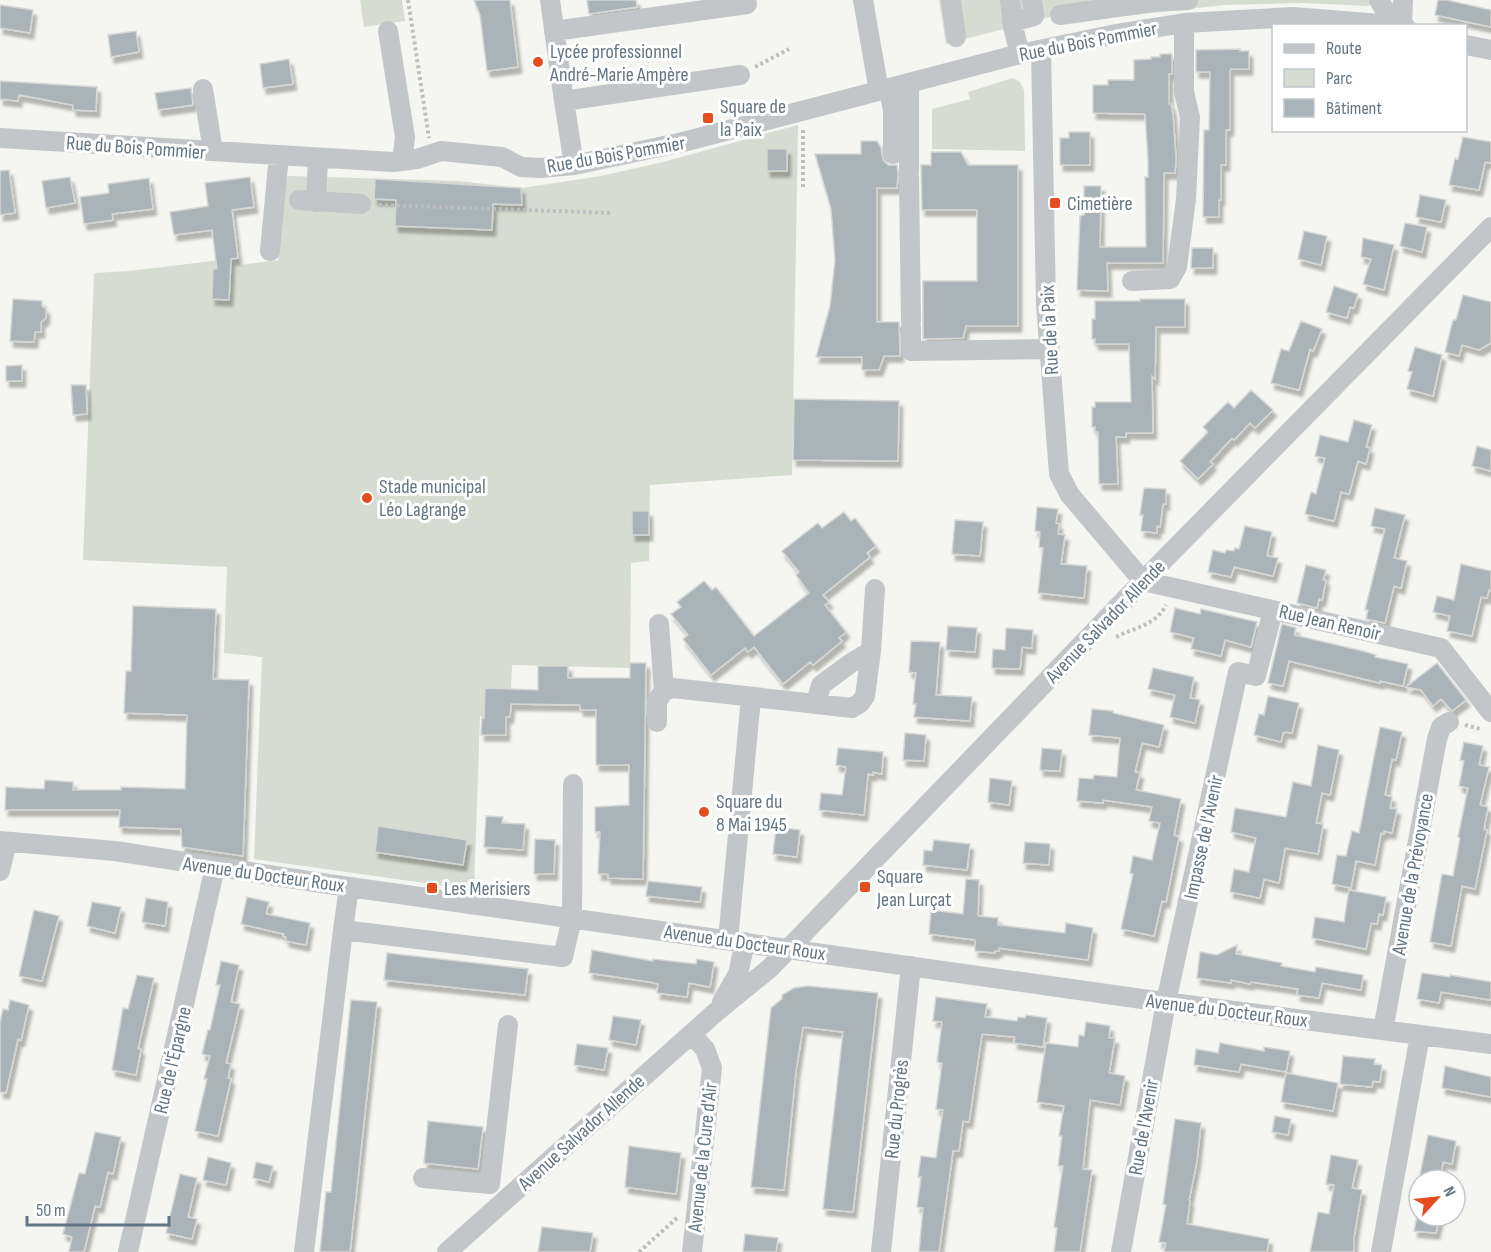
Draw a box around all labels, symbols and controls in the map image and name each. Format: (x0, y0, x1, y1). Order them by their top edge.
street label: Rue du Bois Pommier (1017, 17, 1159, 67)
legend (1272, 24, 1467, 132)
text: Route (1326, 38, 1362, 59)
place label: Lycée professionnel André-Marie Ampère (549, 40, 688, 87)
marker: Lycée professionnel André-Marie Ampère (531, 55, 545, 69)
text: Parc (1326, 68, 1352, 89)
place label: Square de la Paix (720, 95, 786, 142)
text: Bâtiment (1326, 98, 1382, 119)
marker: Square de la Paix (701, 111, 715, 125)
street label: Rue du Bois Pommier (65, 131, 207, 165)
street label: Rue du Bois Pommier (545, 131, 687, 179)
place label: Cimetière (1067, 192, 1133, 216)
marker: Cimetière (1048, 196, 1062, 210)
street label: Rue de la Paix (1036, 284, 1064, 376)
place label: Stade municipal Léo Lagrange (379, 475, 486, 522)
marker: Stade municipal Léo Lagrange (360, 491, 374, 505)
street label: Avenue Salvador Allende (1040, 555, 1171, 689)
street label: Rue Jean Renoir (1277, 600, 1383, 646)
street label: Impasse de l'Avenir (1179, 773, 1229, 902)
place label: Square du 8 Mai 1945 (716, 790, 787, 837)
street label: Avenue de la Prévoyance (1387, 792, 1439, 958)
marker: Square du 8 Mai 1945 (697, 805, 711, 819)
street label: Avenue du Docteur Roux (181, 852, 346, 898)
place label: Square Jean Lurçat (876, 865, 951, 912)
place label: Les Merisiers (444, 877, 531, 901)
marker: Square Jean Lurçat (858, 880, 872, 894)
marker: Les Merisiers (425, 881, 439, 895)
street label: Avenue du Docteur Roux (662, 920, 827, 966)
street label: Avenue du Docteur Roux (1144, 989, 1309, 1033)
street label: Rue de l'Épargne (149, 1004, 197, 1116)
street label: Rue du Progrès (880, 1058, 914, 1160)
street label: Avenue Salvador Allende (513, 1070, 650, 1197)
street label: Rue de l'Avenir (1124, 1077, 1164, 1177)
street label: Avenue de la Cure d'Air (683, 1081, 723, 1234)
north arrow (1407, 1168, 1467, 1228)
text: N (1439, 1184, 1459, 1200)
scale bar (27, 1189, 170, 1227)
text: 50 m (36, 1200, 66, 1221)

